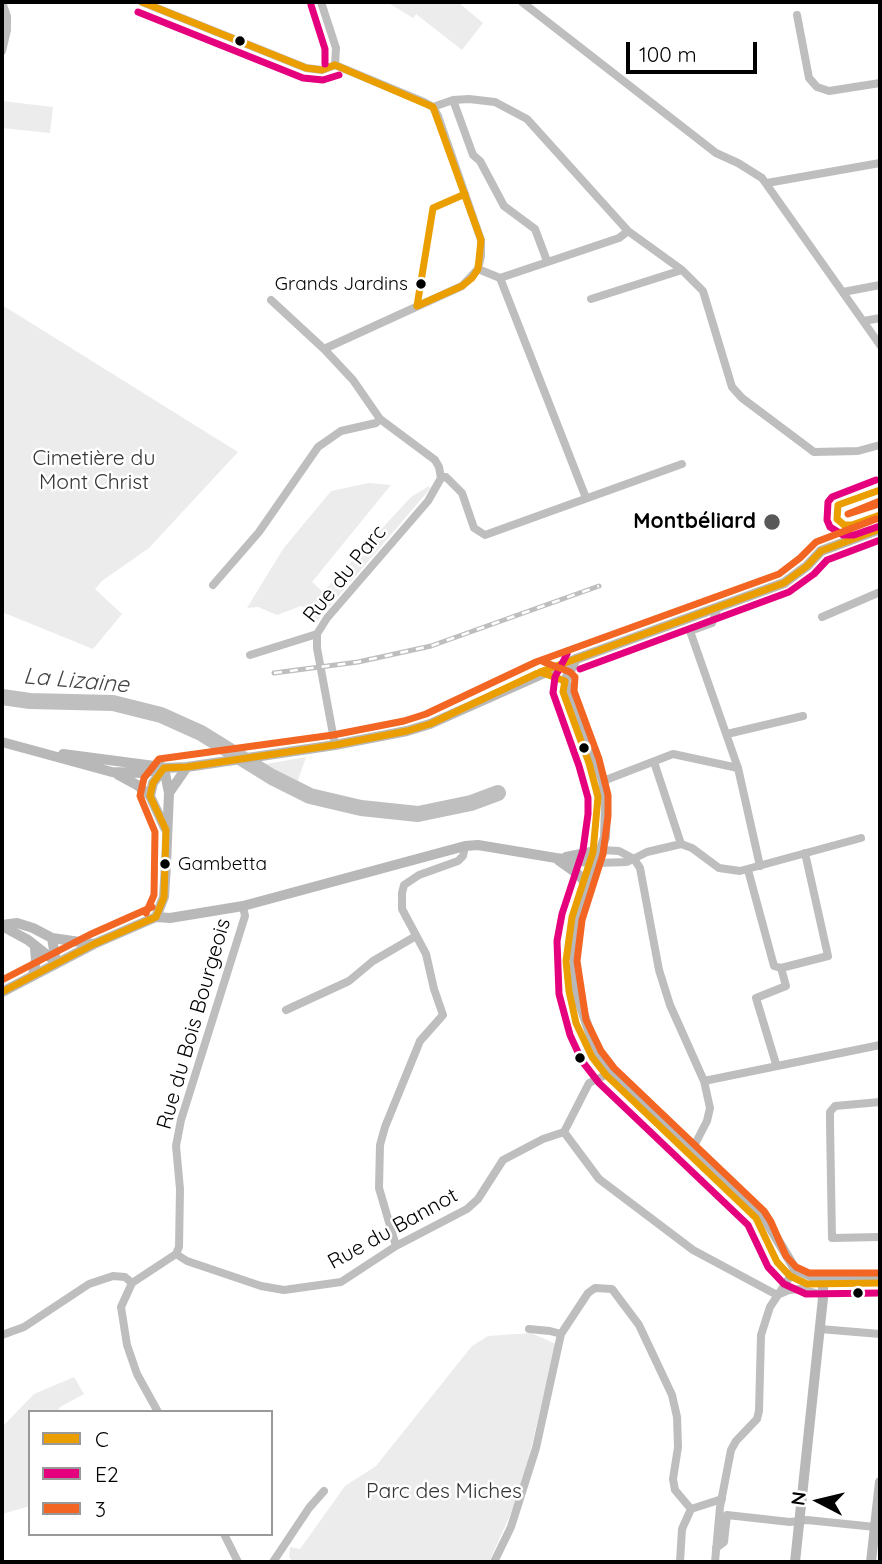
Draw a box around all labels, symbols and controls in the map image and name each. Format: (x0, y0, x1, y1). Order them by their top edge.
scale bar (630, 28, 761, 72)
unlabelled marker (233, 34, 247, 48)
text: 100 m (639, 41, 697, 67)
place label: Grands Jardins (275, 273, 408, 295)
marker: Grands Jardins (414, 277, 428, 291)
park label: Cimetière du Mont Christ (33, 446, 155, 496)
place label: Montbéliard (633, 509, 756, 535)
marker: Montbéliard (762, 512, 782, 532)
street label: Rue du Parc (298, 520, 392, 628)
water label: La Lizaine (22, 663, 130, 699)
unlabelled marker (577, 741, 591, 755)
place label: Gambetta (178, 853, 267, 875)
marker: Gambetta (158, 857, 172, 871)
street label: Rue du Bois Bourgeois (152, 916, 236, 1132)
unlabelled marker (573, 1051, 587, 1065)
street label: Rue du Bannot (324, 1183, 462, 1275)
unlabelled marker (851, 1286, 865, 1300)
legend (28, 1410, 273, 1536)
text: C (95, 1426, 109, 1452)
text: E2 (95, 1461, 119, 1487)
north arrow (784, 1466, 854, 1536)
park label: Parc des Miches (366, 1479, 522, 1505)
text: N (785, 1490, 811, 1507)
text: 3 (95, 1496, 106, 1522)

